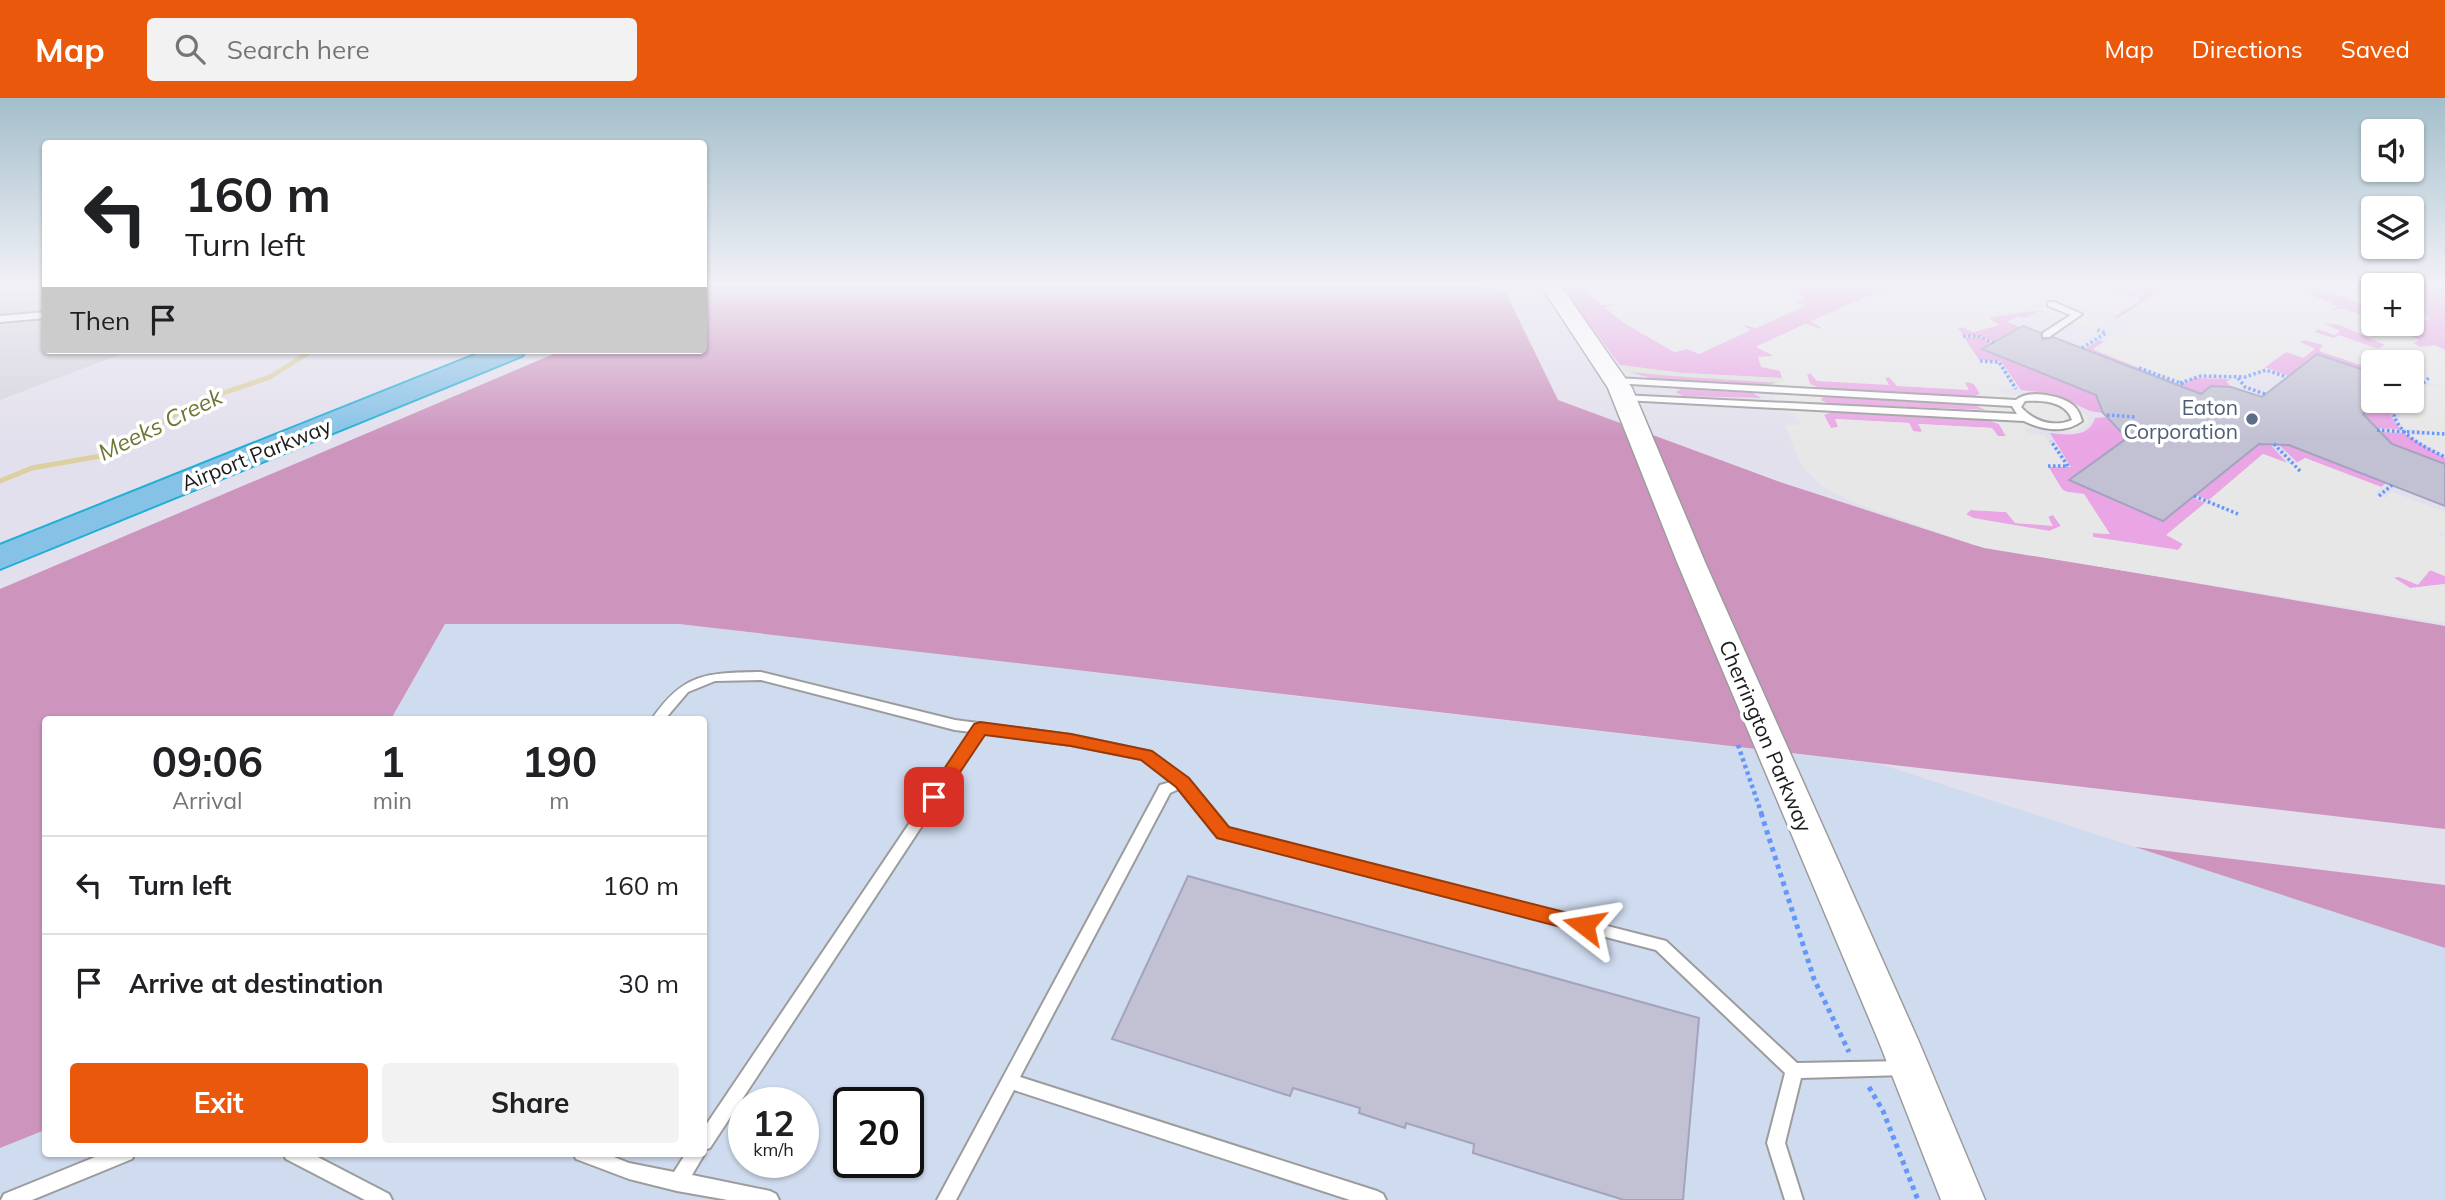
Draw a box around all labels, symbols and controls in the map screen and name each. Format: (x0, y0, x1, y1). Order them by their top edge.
search box (147, 18, 637, 81)
text: Map (35, 29, 105, 70)
icon: search (171, 30, 209, 68)
text: Search here (227, 33, 370, 66)
text: Map (2104, 34, 2154, 64)
text: Directions (2192, 34, 2303, 64)
text: Saved (2341, 34, 2410, 64)
map controls (2361, 119, 2424, 413)
button: sound (2361, 119, 2424, 182)
text: 160 m (185, 163, 331, 224)
icon: left (70, 168, 161, 259)
button: layers (2361, 196, 2424, 259)
text: Turn left (185, 224, 305, 264)
button: + (2361, 273, 2424, 336)
icon: arrive (144, 301, 182, 339)
text: Then (70, 304, 130, 337)
button: − (2361, 350, 2424, 413)
water label: Meeks Creek (93, 381, 228, 467)
place label: Eaton Corporation (2123, 394, 2238, 444)
marker: Eaton Corporation (2244, 411, 2260, 427)
street label: Airport Parkway (177, 412, 335, 496)
street label: Cherrington Parkway (1714, 636, 1818, 836)
text: 09:06 (152, 735, 263, 788)
text: 1 (380, 735, 405, 788)
text: 190 (522, 735, 597, 788)
pin (904, 767, 964, 827)
icon: arrive (915, 778, 953, 816)
text: Arrival (172, 786, 243, 815)
text: min (373, 786, 412, 815)
text: m (549, 786, 570, 815)
icon: left (70, 866, 108, 904)
text: Turn left (129, 869, 231, 902)
text: 160 m (603, 869, 679, 902)
position arrow (1547, 888, 1621, 962)
icon: arrive (70, 964, 108, 1002)
text: Arrive at destination (129, 967, 384, 1000)
text: 30 m (618, 967, 679, 1000)
button: Exit (70, 1063, 368, 1143)
button: Share (382, 1063, 679, 1143)
speed limit sign: 20 (833, 1087, 924, 1178)
text: 12 (752, 1101, 795, 1145)
text: km/h (753, 1138, 794, 1161)

